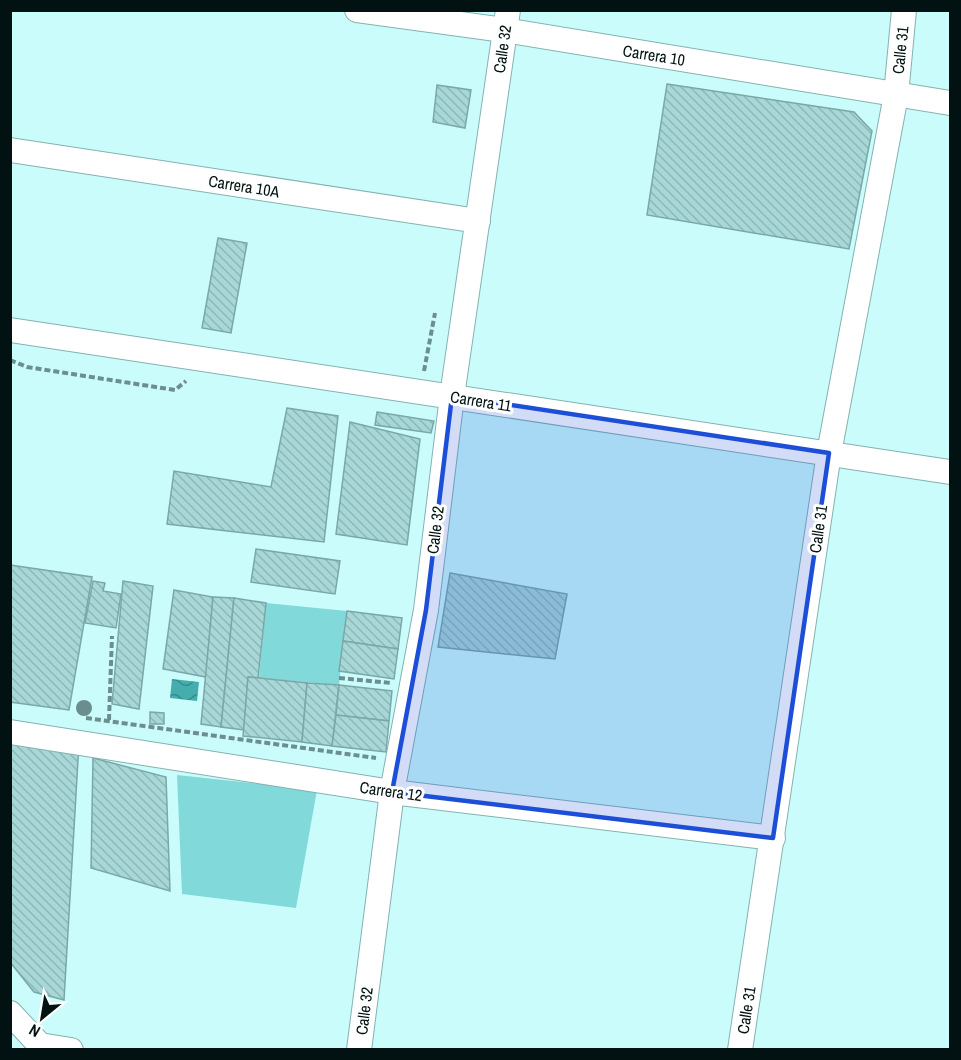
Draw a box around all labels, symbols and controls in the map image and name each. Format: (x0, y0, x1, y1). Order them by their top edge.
street label: Calle 32 (488, 24, 516, 74)
street label: Calle 31 (887, 24, 914, 75)
street label: Carrera 10 (621, 39, 687, 71)
street label: Carrera 10A (207, 170, 281, 202)
street label: Carrera 11 (449, 385, 514, 417)
street label: Calle 31 (804, 503, 832, 554)
street label: Calle 32 (421, 505, 449, 555)
street label: Carrera 12 (358, 776, 424, 806)
street label: Calle 31 (731, 984, 761, 1035)
street label: Calle 32 (350, 986, 378, 1036)
north arrow (12, 988, 72, 1048)
text: N (25, 1019, 44, 1043)

